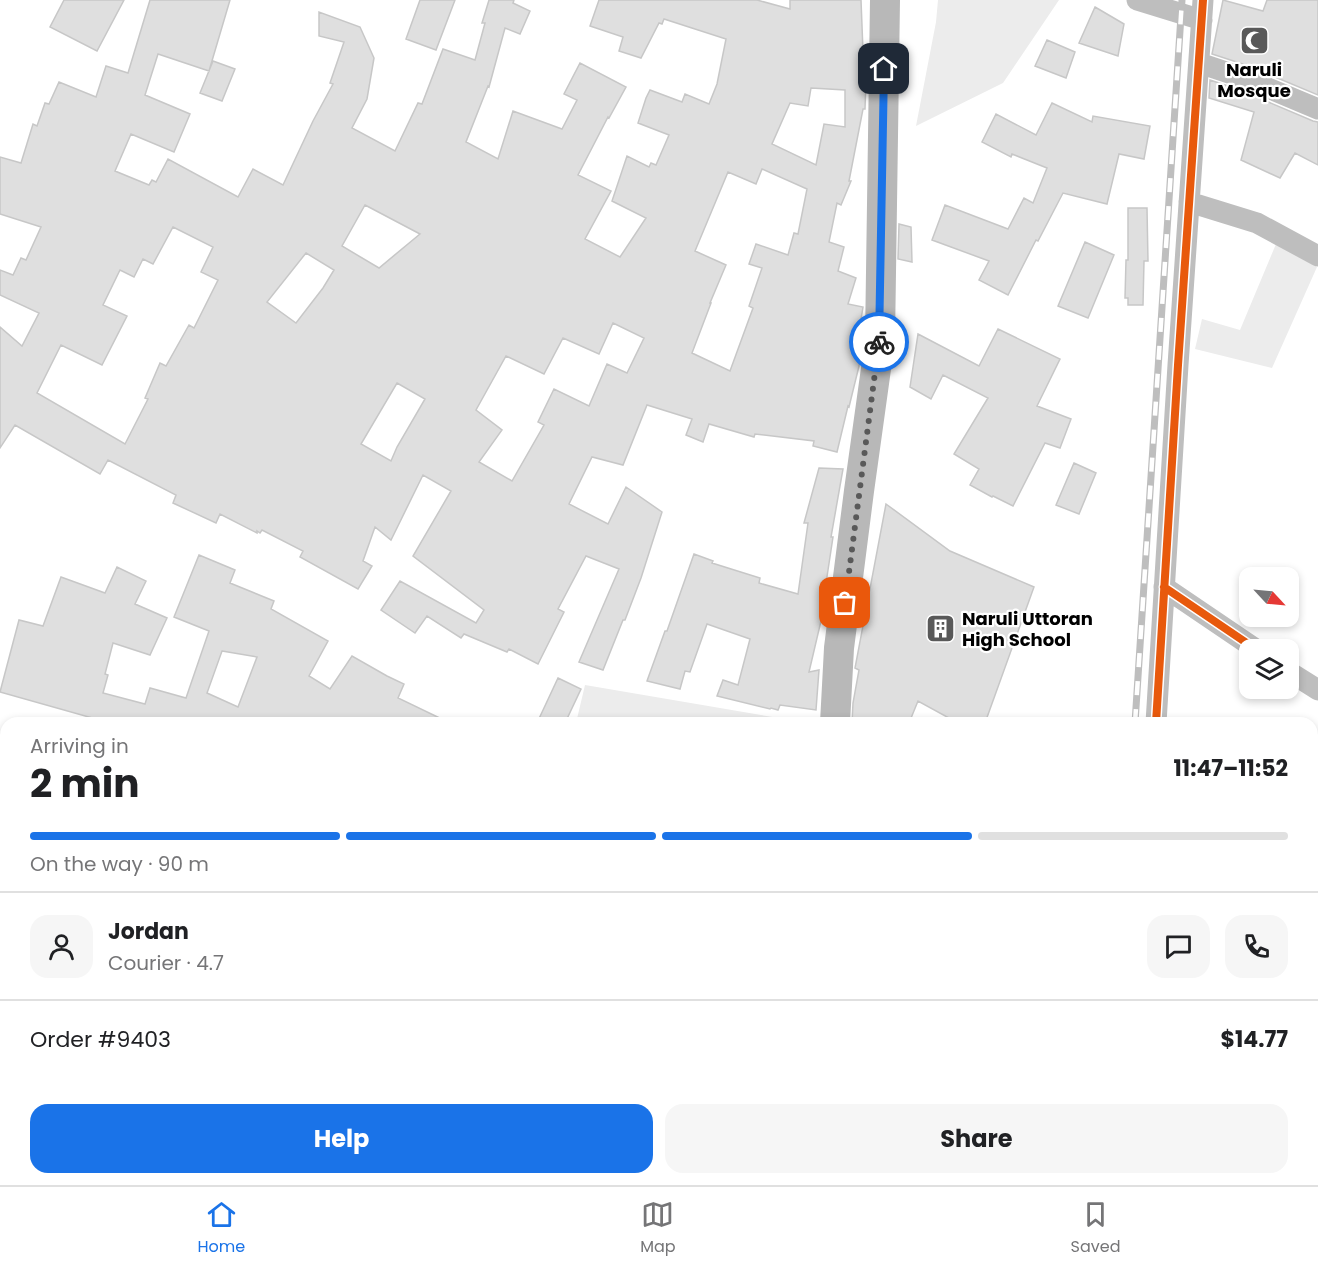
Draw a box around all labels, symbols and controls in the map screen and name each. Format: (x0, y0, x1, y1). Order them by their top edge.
mosque icon: Naruli Mosque (1238, 24, 1270, 56)
pin (858, 43, 909, 94)
icon: home (867, 52, 900, 85)
place label: Naruli Mosque (1217, 57, 1291, 103)
courier (849, 312, 909, 372)
icon: bike (863, 326, 896, 359)
north arrow (1239, 567, 1299, 627)
map controls (1239, 567, 1299, 699)
pin (819, 577, 870, 628)
icon: bag (828, 586, 861, 619)
place label: Naruli Uttoran High School (962, 606, 1093, 652)
building icon: Naruli Uttoran High School (925, 612, 957, 644)
button: layers (1239, 639, 1299, 699)
text: Arriving in (30, 732, 129, 760)
text: 11:47–11:52 (1174, 753, 1288, 784)
text: 2 min (30, 756, 140, 811)
text: On the way · 90 m (30, 850, 209, 878)
button: person (30, 915, 93, 978)
button: chat (1147, 915, 1210, 978)
button: phone (1225, 915, 1288, 978)
text: Jordan (108, 916, 189, 947)
text: Courier · 4.7 (108, 949, 224, 977)
text: Order #9403 (30, 1024, 171, 1055)
text: $14.77 (1221, 1024, 1288, 1055)
button: Help (30, 1104, 653, 1173)
button: Share (665, 1104, 1288, 1173)
tab: Home (197, 1198, 245, 1259)
tab: Map (640, 1198, 676, 1259)
tab: Saved (1071, 1198, 1120, 1259)

